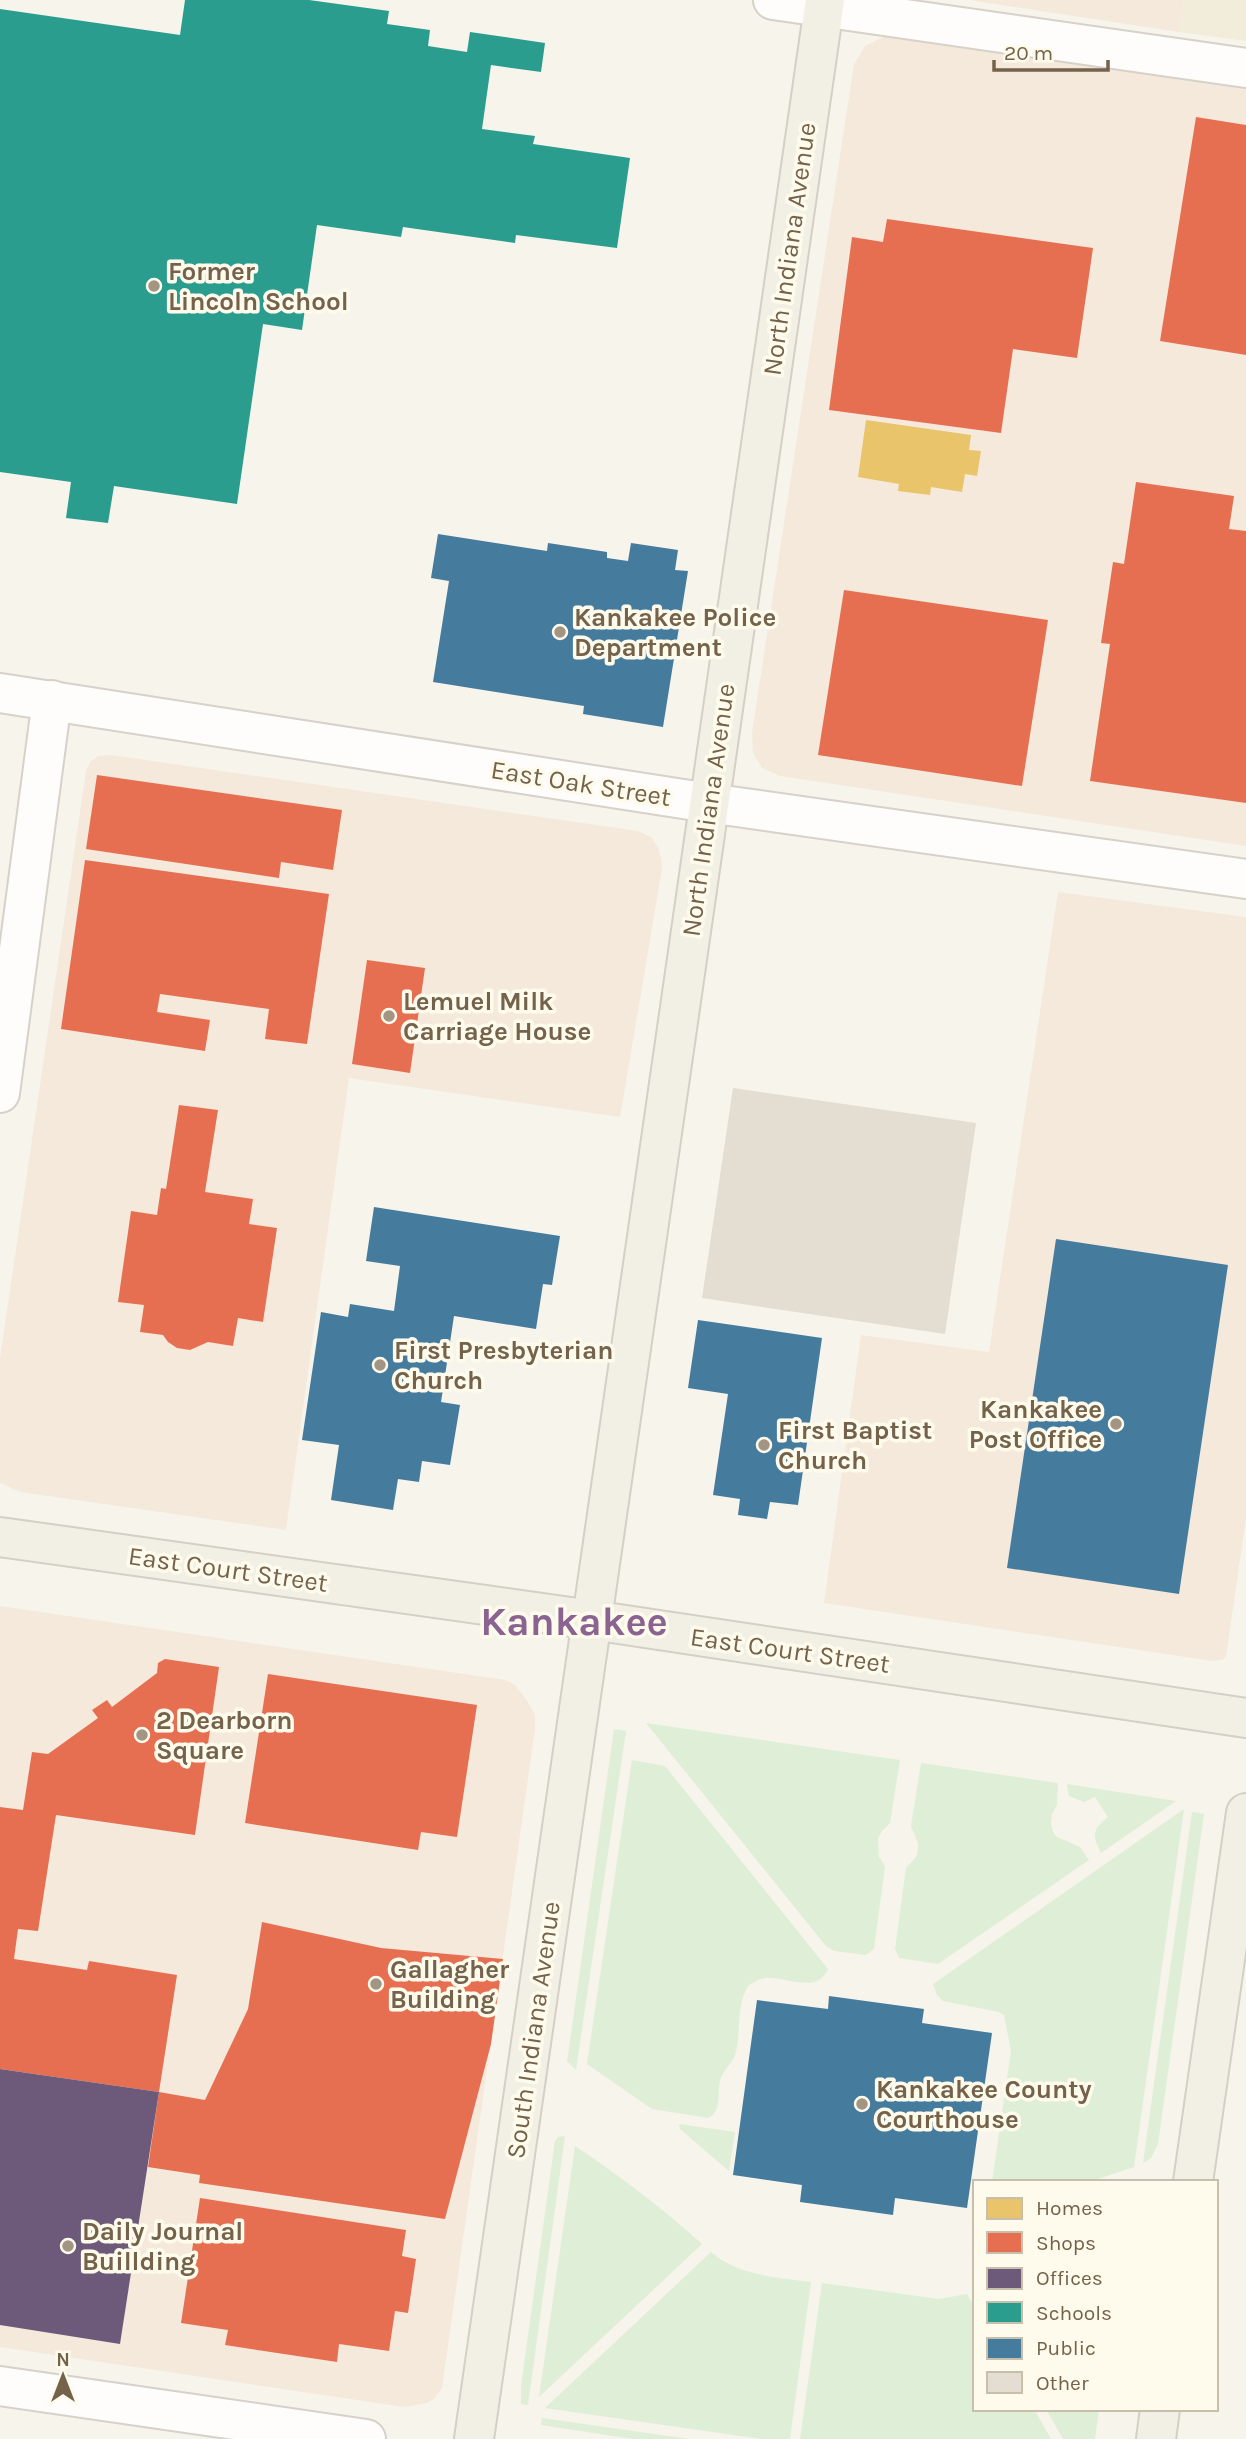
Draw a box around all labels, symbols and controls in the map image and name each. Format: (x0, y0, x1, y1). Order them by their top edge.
scale bar (994, 28, 1108, 72)
text: 20 m (1004, 41, 1053, 65)
street label: North Indiana Avenue (756, 121, 823, 378)
place label: Former Lincoln School (168, 256, 349, 317)
marker: Former Lincoln School (146, 278, 162, 294)
place label: Kankakee Police Department (574, 602, 776, 663)
marker: Kankakee Police Department (552, 624, 568, 640)
street label: North Indiana Avenue (675, 682, 742, 939)
street label: East Oak Street (489, 754, 673, 813)
place label: Lemuel Milk Carriage House (403, 986, 591, 1047)
marker: Lemuel Milk Carriage House (381, 1008, 397, 1024)
place label: First Presbyterian Church (394, 1335, 614, 1396)
marker: First Presbyterian Church (372, 1357, 388, 1373)
place label: Kankakee Post Office (969, 1394, 1102, 1455)
place label: First Baptist Church (778, 1415, 932, 1476)
marker: Kankakee Post Office (1108, 1416, 1124, 1432)
marker: First Baptist Church (756, 1437, 772, 1453)
street label: East Court Street (126, 1540, 330, 1599)
district label: Kankakee (480, 1598, 668, 1645)
street label: East Court Street (688, 1621, 892, 1680)
place label: 2 Dearborn Square (156, 1705, 292, 1766)
marker: 2 Dearborn Square (134, 1727, 150, 1743)
street label: South Indiana Avenue (500, 1899, 567, 2161)
place label: Gallagher Building (390, 1954, 510, 2015)
marker: Gallagher Building (368, 1976, 384, 1992)
place label: Kankakee County Courthouse (876, 2074, 1092, 2135)
marker: Kankakee County Courthouse (854, 2096, 870, 2112)
legend (973, 2180, 1218, 2411)
text: Homes (1036, 2196, 1103, 2220)
place label: Daily Journal Buillding (82, 2216, 243, 2277)
text: Shops (1036, 2231, 1096, 2255)
marker: Daily Journal Buillding (60, 2238, 76, 2254)
text: Offices (1036, 2266, 1103, 2290)
text: Schools (1036, 2301, 1112, 2325)
text: Public (1036, 2336, 1096, 2360)
north arrow (28, 2341, 98, 2411)
text: N (56, 2349, 70, 2371)
text: Other (1036, 2371, 1089, 2395)

